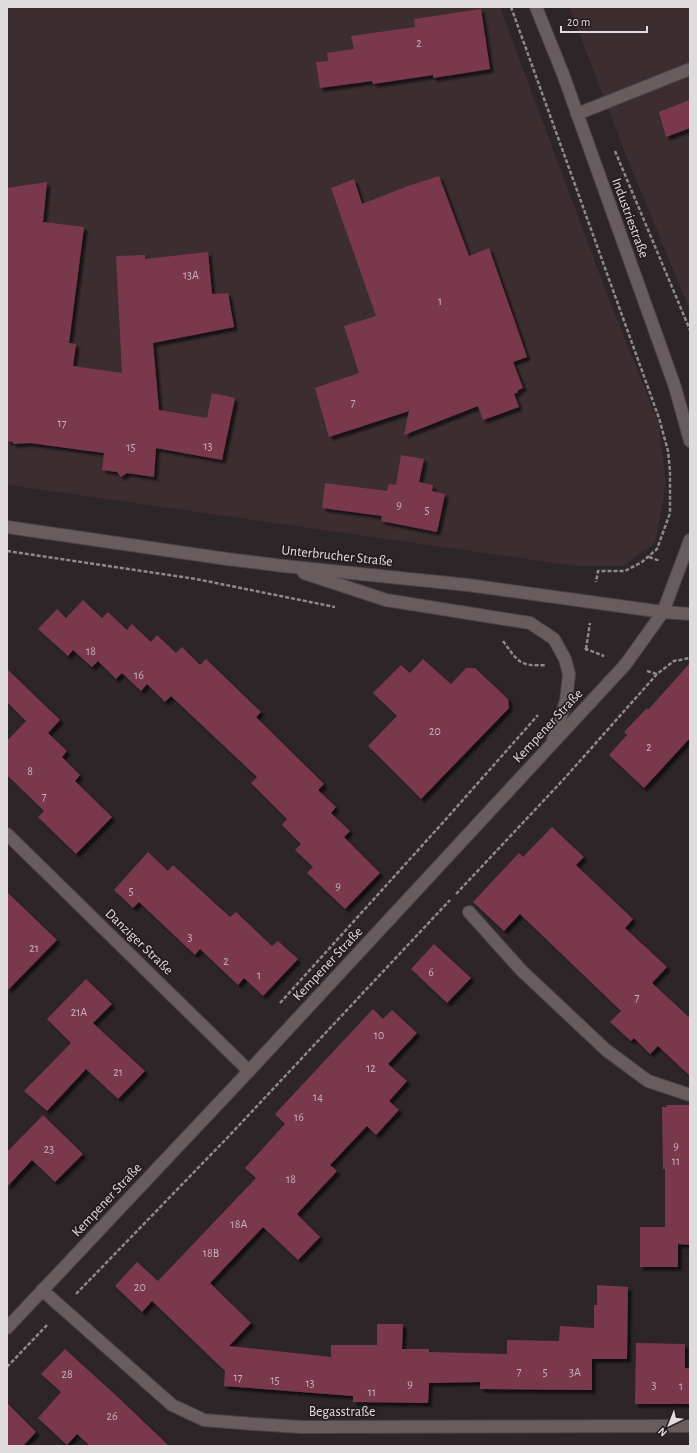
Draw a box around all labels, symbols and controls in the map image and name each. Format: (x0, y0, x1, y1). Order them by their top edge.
scale bar (561, 8, 647, 34)
text: 20 m (567, 16, 590, 28)
house number: 2 (416, 37, 422, 49)
street label: Industriestraße (609, 176, 651, 260)
house number: 13A (183, 269, 199, 281)
house number: 1 (438, 295, 442, 307)
house number: 7 (350, 396, 356, 408)
house number: 17 (57, 417, 67, 429)
house number: 13 (203, 440, 213, 452)
house number: 15 (126, 441, 136, 453)
house number: 9 (396, 499, 402, 511)
house number: 5 (424, 504, 430, 516)
street label: Unterbrucher Straße (281, 543, 393, 569)
house number: 18 (86, 645, 96, 657)
house number: 16 (134, 669, 144, 681)
street label: Kempener Straße (510, 686, 586, 766)
house number: 20 (429, 725, 441, 737)
house number: 2 (646, 741, 652, 753)
house number: 8 (27, 765, 33, 777)
house number: 7 (41, 790, 47, 802)
house number: 9 (335, 880, 341, 892)
house number: 5 (128, 885, 134, 897)
street label: Danziger Straße (102, 906, 176, 978)
street label: Kempener Straße (290, 924, 366, 1004)
house number: 3 (188, 931, 193, 943)
house number: 21 (29, 942, 39, 954)
house number: 2 (223, 955, 229, 967)
house number: 6 (428, 966, 434, 978)
house number: 1 (257, 969, 261, 981)
house number: 7 (634, 991, 640, 1003)
house number: 21A (71, 1006, 87, 1018)
house number: 10 (374, 1029, 384, 1041)
house number: 12 (366, 1062, 376, 1074)
house number: 21 (113, 1066, 123, 1078)
house number: 14 (313, 1091, 323, 1103)
house number: 16 (294, 1111, 304, 1123)
house number: 9 (673, 1140, 679, 1152)
house number: 23 (44, 1143, 54, 1155)
house number: 11 (672, 1155, 680, 1167)
street label: Kempener Straße (69, 1160, 145, 1240)
house number: 18 (286, 1173, 296, 1185)
house number: 18A (231, 1218, 247, 1230)
house number: 18B (203, 1247, 219, 1259)
house number: 20 (134, 1281, 146, 1293)
house number: 7 (516, 1365, 522, 1377)
house number: 5 (542, 1366, 548, 1378)
house number: 3A (569, 1366, 581, 1378)
house number: 28 (61, 1368, 73, 1380)
house number: 17 (233, 1371, 243, 1383)
house number: 15 (270, 1374, 280, 1386)
house number: 13 (305, 1377, 315, 1389)
house number: 9 (407, 1378, 413, 1390)
house number: 3 (652, 1379, 657, 1391)
house number: 1 (679, 1380, 683, 1392)
house number: 11 (368, 1386, 376, 1398)
street label: Begasstraße (309, 1405, 375, 1419)
north arrow (649, 1405, 689, 1445)
house number: 26 (106, 1410, 118, 1422)
text: N (656, 1425, 669, 1439)

